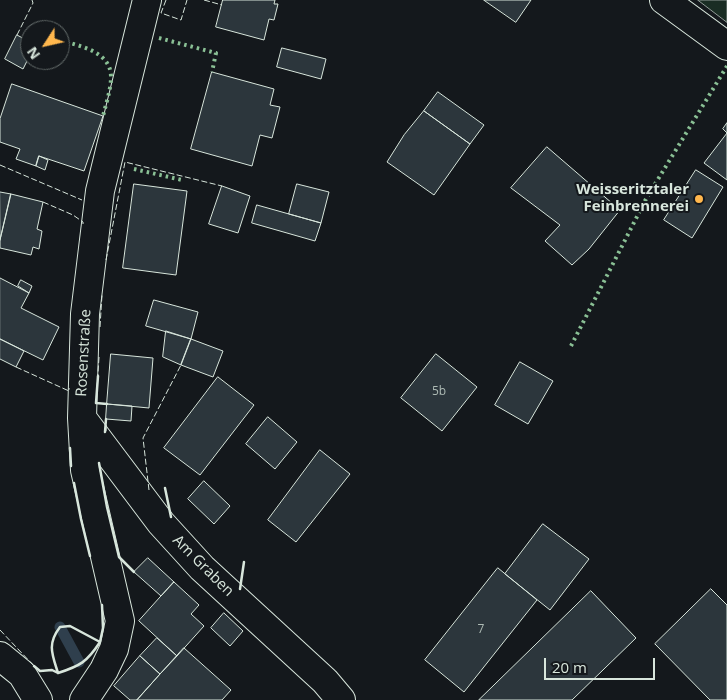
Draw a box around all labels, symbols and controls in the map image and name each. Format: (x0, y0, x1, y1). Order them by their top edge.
north arrow (20, 20, 70, 70)
text: N (22, 43, 44, 63)
place label: Weisseritztaler Feinbrennerei (576, 181, 689, 216)
marker: Weisseritztaler Feinbrennerei (693, 193, 705, 205)
street label: Rosenstraße (73, 309, 95, 397)
house number: 5b (432, 385, 446, 399)
street label: Am Graben (169, 532, 237, 600)
house number: 7 (478, 623, 484, 637)
scale bar (547, 648, 658, 680)
text: 20 m (552, 657, 587, 677)

